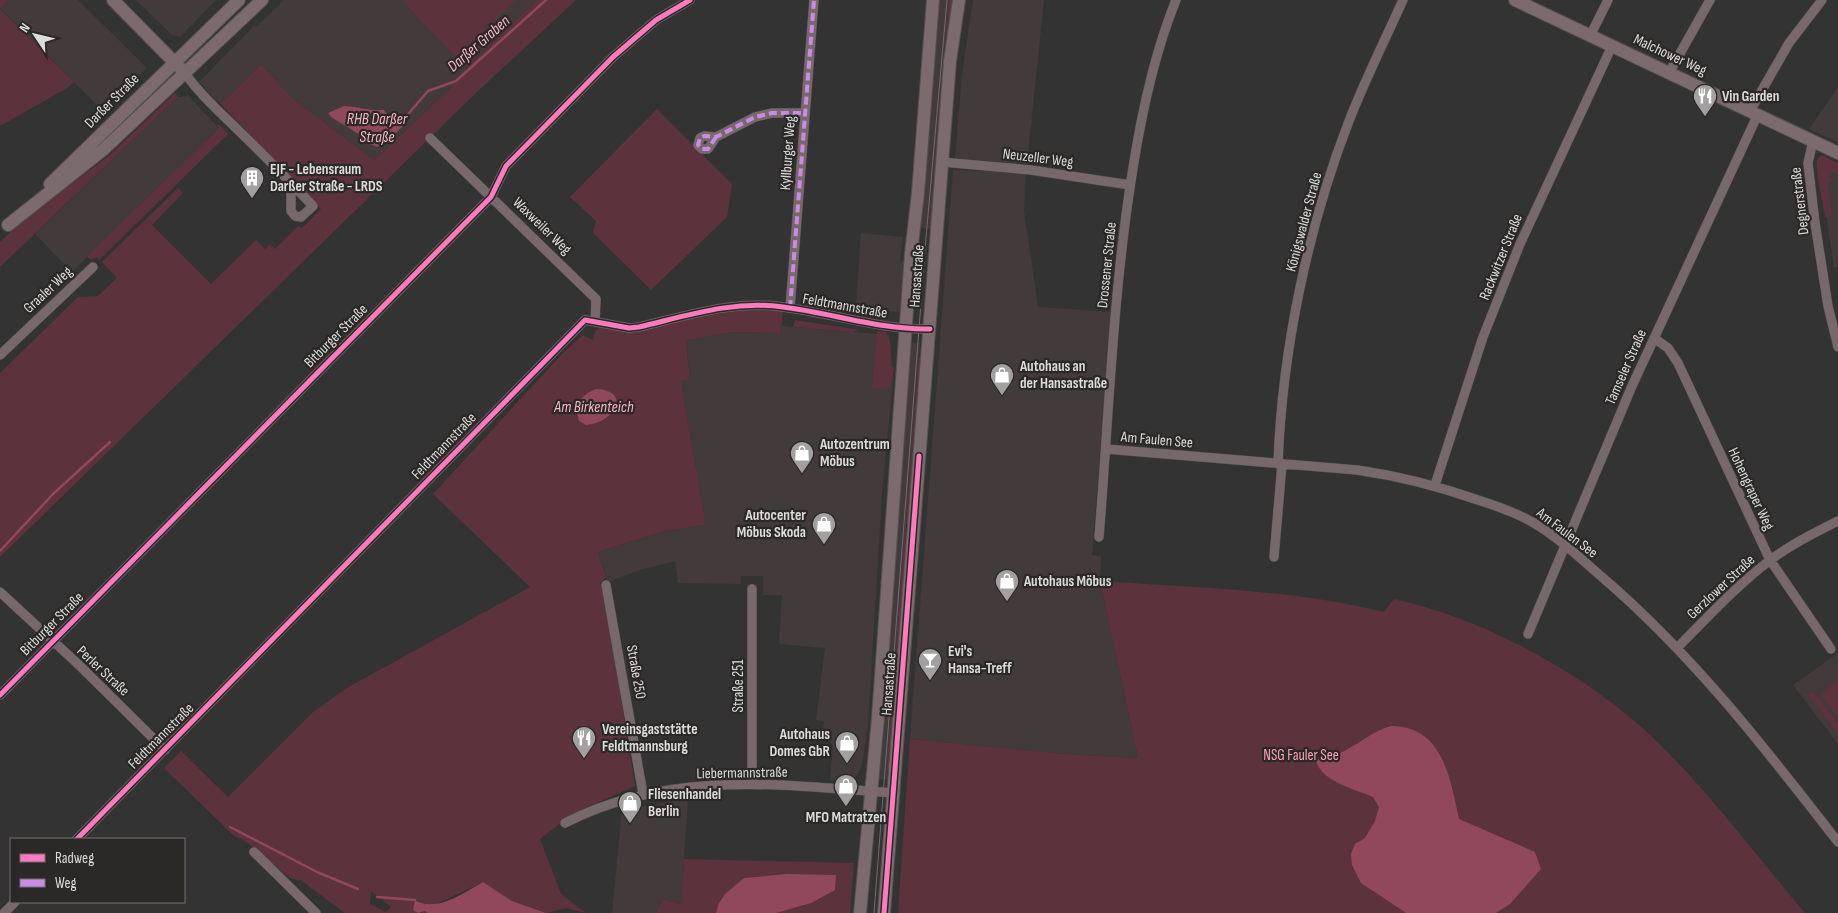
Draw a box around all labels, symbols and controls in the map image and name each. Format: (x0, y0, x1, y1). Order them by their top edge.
north arrow (10, 10, 60, 60)
water label: Darßer Graben (444, 12, 514, 76)
text: N (16, 20, 34, 36)
street label: Malchower Weg (1630, 30, 1710, 80)
street label: Darßer Straße (81, 70, 143, 132)
restaurant icon: Vin Garden (1692, 83, 1718, 117)
place label: Vin Garden (1722, 87, 1779, 106)
water label: RHB Darßer Straße (347, 110, 408, 147)
street label: Kyllburger Weg (776, 115, 800, 191)
street label: Neuzeller Weg (1002, 144, 1074, 172)
place label: EJF - Lebensraum Darßer Straße - LRDS (270, 160, 383, 196)
building icon: EJF - Lebensraum Darßer Straße - LRDS (239, 165, 265, 199)
street label: Degnerstraße (1786, 166, 1814, 236)
street label: Königswalder Straße (1282, 170, 1326, 274)
street label: Waxweiler Weg (508, 193, 576, 259)
street label: Rackwitzer Straße (1475, 211, 1527, 303)
street label: Drossener Straße (1093, 221, 1121, 309)
street label: Hansastraße (905, 244, 929, 308)
street label: Graaler Weg (20, 263, 76, 317)
street label: Feldtmannstraße (801, 289, 889, 323)
street label: Bitburger Straße (300, 300, 372, 372)
street label: Tamseler Straße (1601, 326, 1651, 408)
place label: Autohaus an der Hansastraße (1019, 357, 1107, 393)
shop icon: Autohaus an der Hansastraße (989, 362, 1015, 396)
water label: Am Birkenteich (553, 398, 634, 417)
street label: Feldtmannstraße (407, 409, 481, 483)
street label: Am Faulen See (1119, 427, 1194, 453)
place label: Autozentrum Möbus (819, 435, 890, 471)
shop icon: Autozentrum Möbus (789, 440, 815, 474)
street label: Hohengraper Weg (1724, 445, 1778, 533)
street label: Am Faulen See (1532, 503, 1602, 562)
place label: Autocenter Möbus Skoda (737, 506, 806, 542)
shop icon: Autocenter Möbus Skoda (811, 511, 837, 545)
street label: Gerzlower Straße (1683, 551, 1759, 623)
shop icon: Autohaus Möbus (994, 568, 1020, 602)
place label: Autohaus Möbus (1023, 572, 1112, 591)
street label: Bitburger Straße (16, 588, 88, 660)
street label: Perler Straße (73, 642, 133, 700)
place label: Evi's Hansa-Treff (948, 642, 1012, 678)
street label: Straße 250 (622, 644, 650, 700)
bar icon: Evi's Hansa-Treff (917, 647, 943, 681)
street label: Hansastraße (877, 652, 901, 716)
street label: Straße 251 (729, 659, 748, 713)
street label: Feldtmannstraße (124, 699, 198, 773)
place label: Vereinsgaststätte Feldtmannsburg (602, 720, 698, 756)
restaurant icon: Vereinsgaststätte Feldtmannsburg (571, 725, 597, 759)
place label: Autohaus Domes GbR (769, 725, 831, 761)
shop icon: Autohaus Domes GbR (834, 730, 860, 764)
park label: NSG Fauler See (1263, 746, 1339, 765)
street label: Liebermannstraße (696, 763, 788, 783)
shop icon: MFO Matratzen (833, 773, 859, 807)
place label: Fliesenhandel Berlin (648, 785, 721, 821)
shop icon: Fliesenhandel Berlin (617, 790, 643, 824)
place label: MFO Matratzen (806, 808, 886, 827)
legend (10, 838, 185, 903)
text: Radweg (55, 849, 94, 868)
text: Weg (55, 874, 77, 893)

